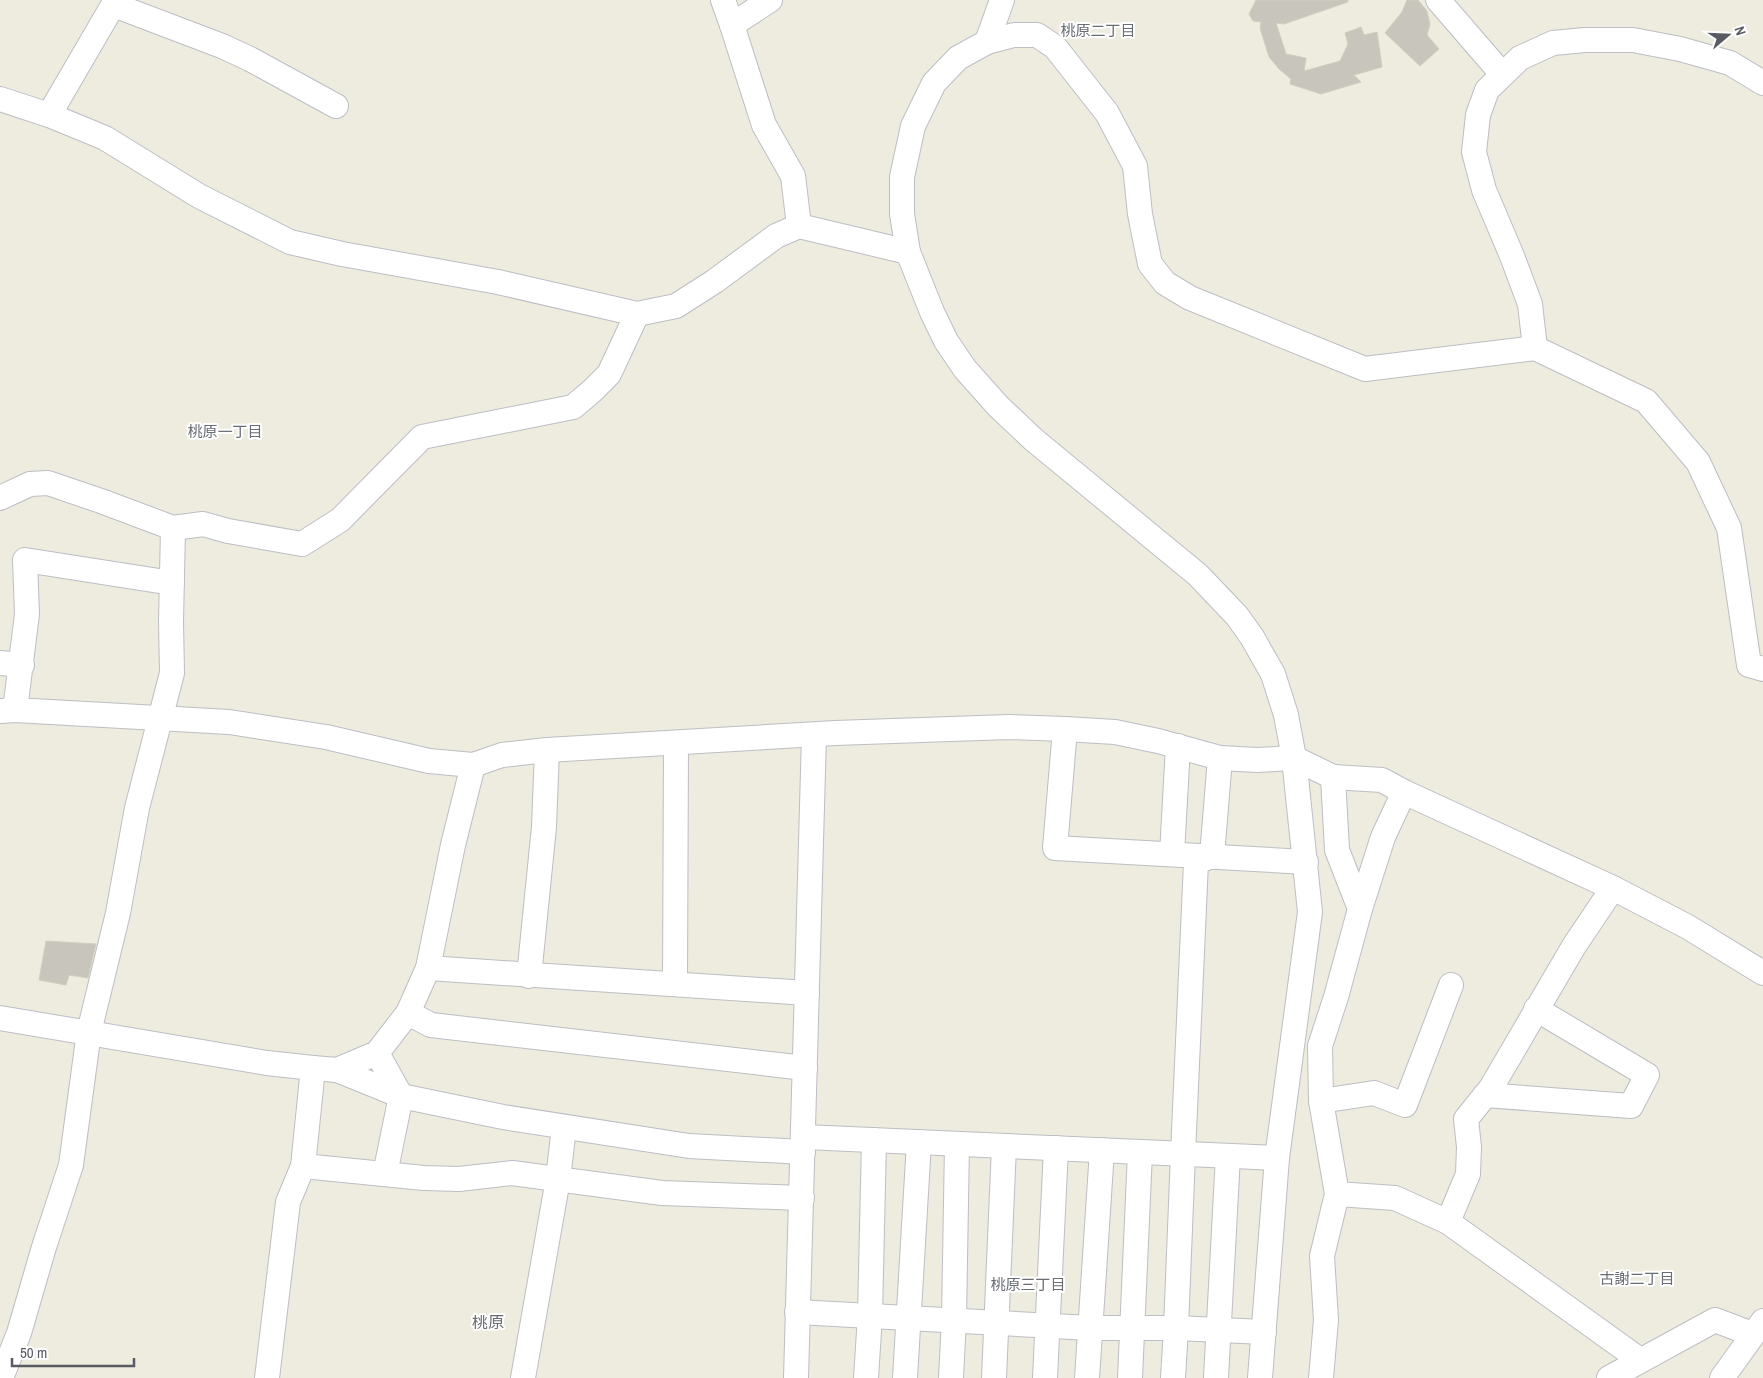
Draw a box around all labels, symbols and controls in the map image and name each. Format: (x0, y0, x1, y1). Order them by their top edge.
north arrow (1703, 10, 1753, 60)
district label: 桃原二丁目 (1060, 20, 1136, 41)
text: N (1730, 24, 1750, 38)
district label: 桃原一丁目 (187, 421, 263, 442)
district label: 古謝二丁目 (1599, 1268, 1675, 1289)
district label: 桃原三丁目 (990, 1274, 1066, 1295)
district label: 桃原 (472, 1311, 504, 1333)
scale bar (12, 1336, 135, 1368)
text: 50 m (20, 1342, 47, 1363)

